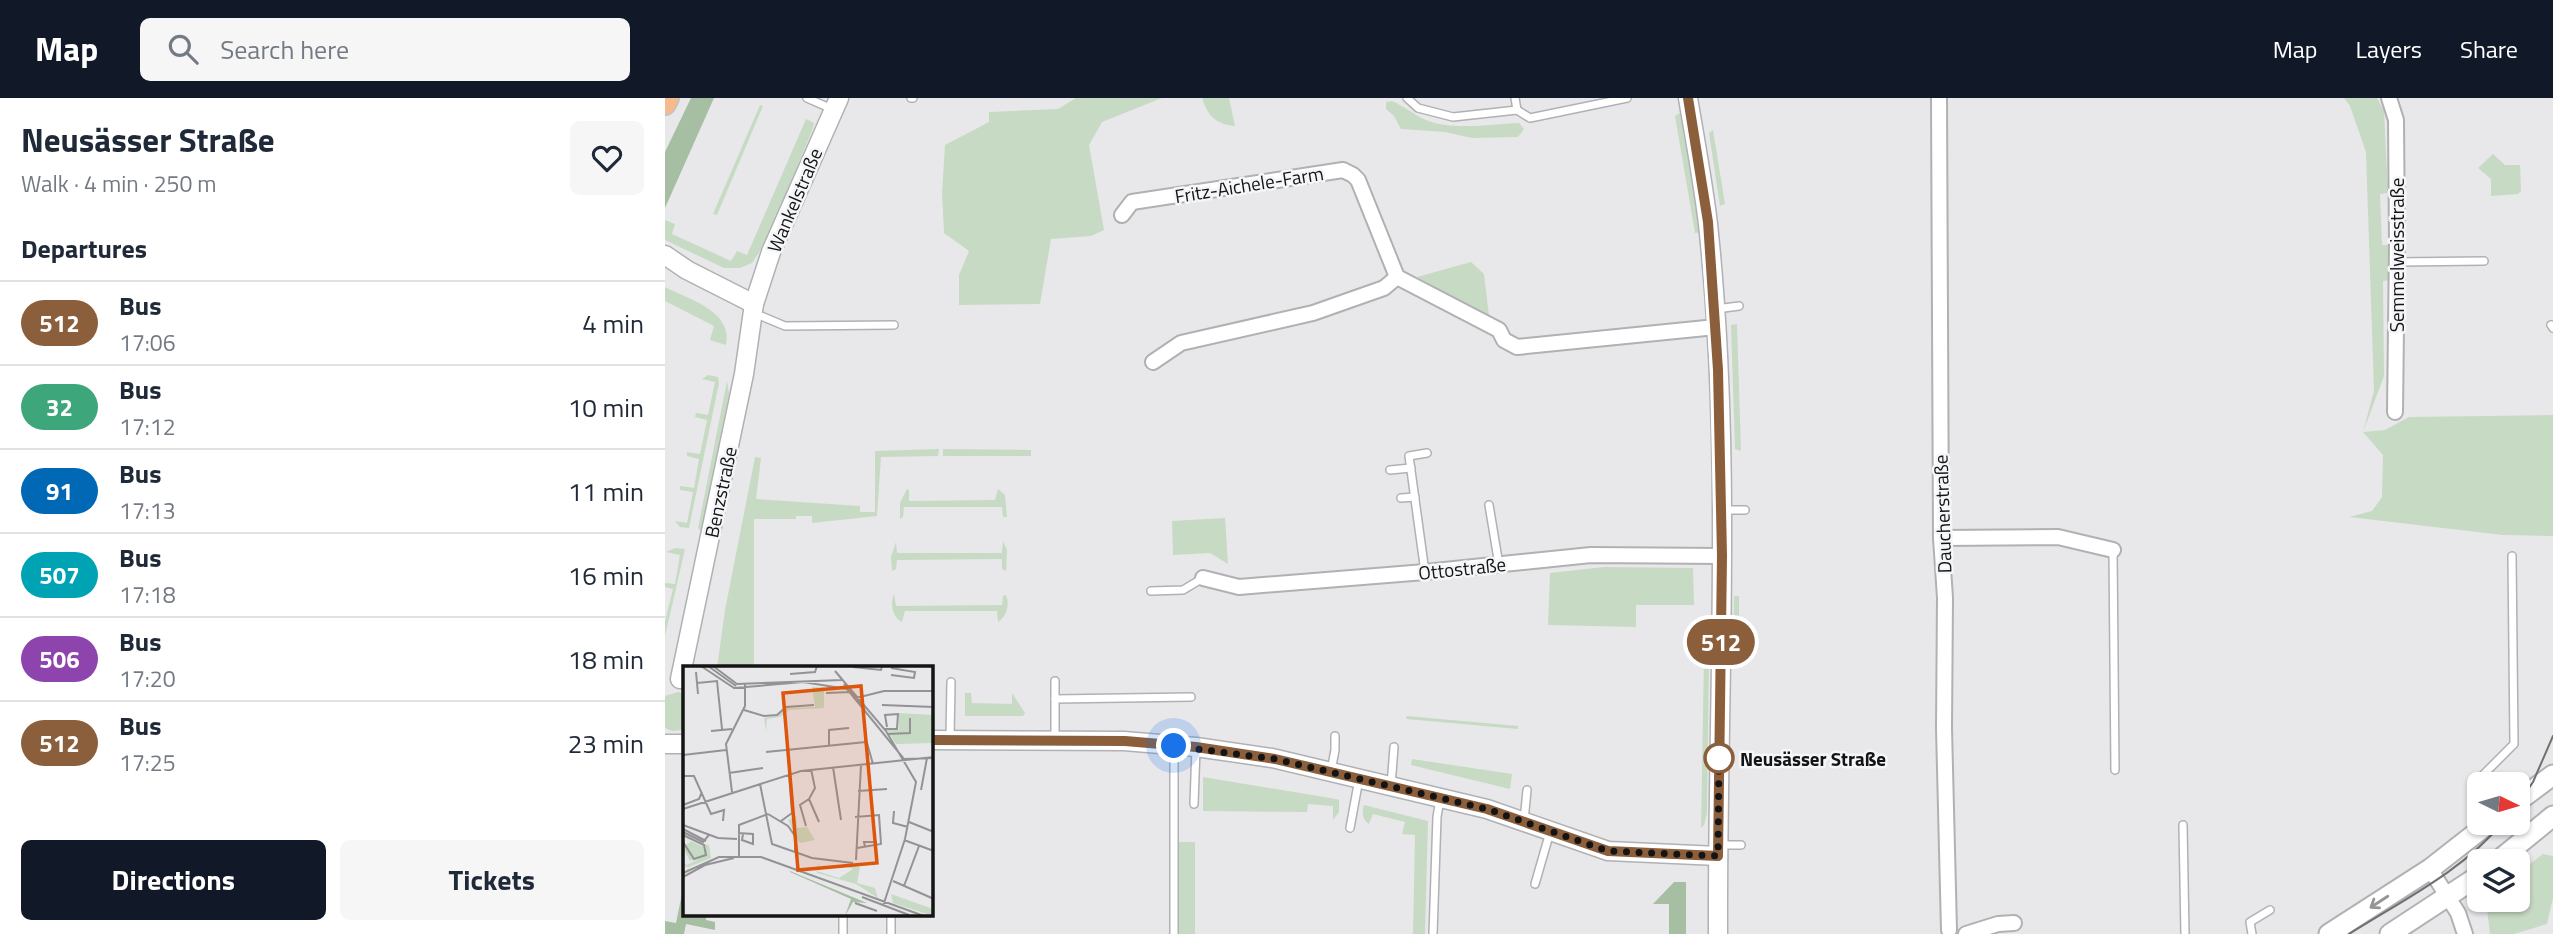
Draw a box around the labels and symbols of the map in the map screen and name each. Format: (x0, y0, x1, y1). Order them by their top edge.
street label: Wankelstraße (759, 143, 829, 257)
street label: Fritz-Aichele-Farm (1172, 158, 1326, 210)
street label: Semmelweisstraße (2382, 178, 2411, 332)
street label: Benzstraße (696, 444, 744, 540)
street label: Daucherstraße (1925, 454, 1959, 574)
street label: Ottostraße (1417, 549, 1507, 587)
line badge: 512 (1681, 619, 1761, 665)
inset map (683, 666, 933, 916)
your location (1156, 728, 1191, 763)
marker: Neusässer Straße (1704, 743, 1734, 773)
place label: Neusässer Straße (1740, 744, 1886, 773)
north arrow (2467, 772, 2531, 835)
one-way arrow (2370, 895, 2390, 909)

